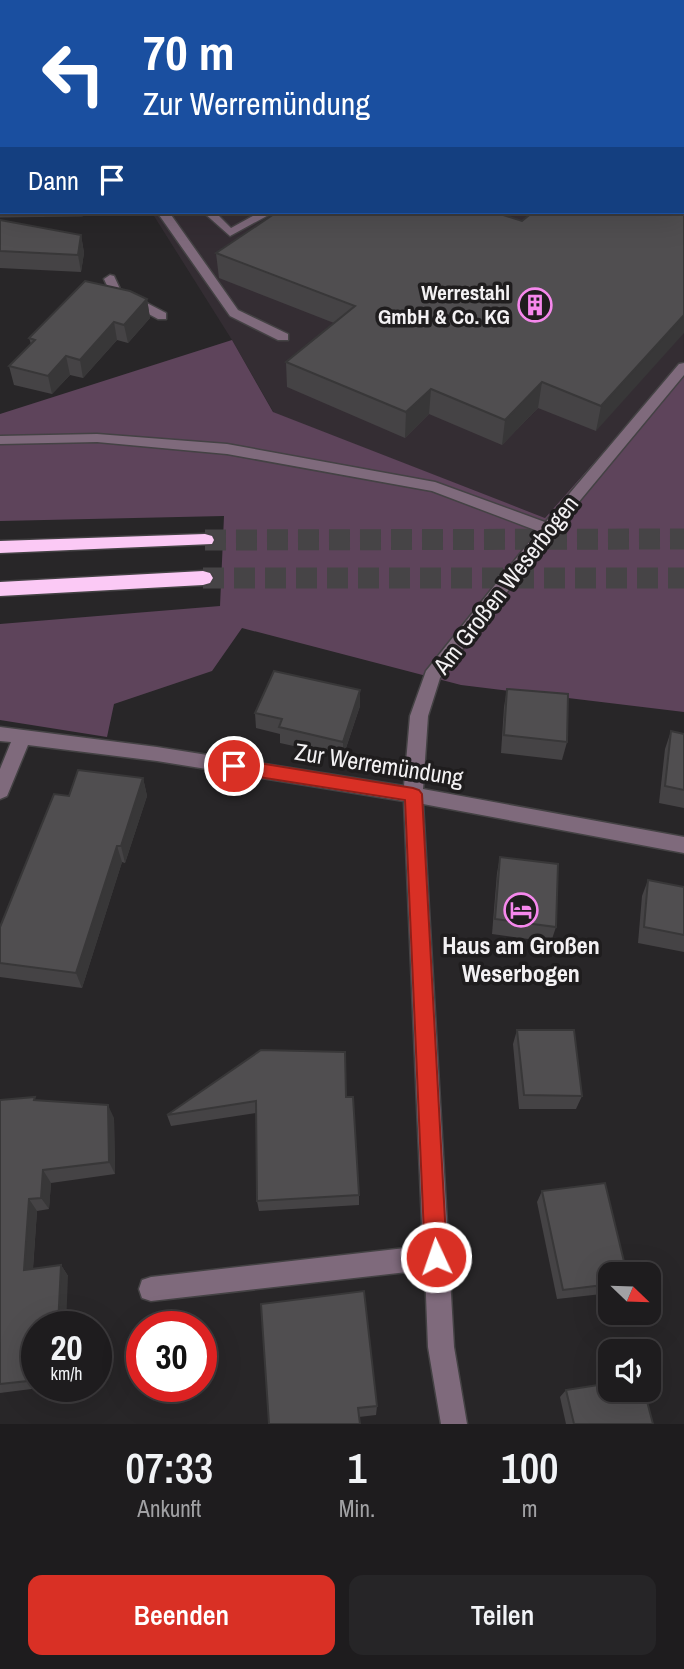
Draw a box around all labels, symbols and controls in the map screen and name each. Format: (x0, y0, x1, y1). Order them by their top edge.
text: 70 m (143, 19, 235, 85)
icon: left (28, 28, 119, 119)
text: Zur Werremündung (143, 82, 370, 125)
icon: arrive (93, 161, 131, 199)
text: Dann (28, 163, 79, 198)
place label: Werrestahl GmbH & Co. KG (378, 278, 510, 331)
building icon: Werrestahl GmbH & Co. KG (516, 286, 554, 324)
street label: Am Großen Weserbogen (425, 488, 585, 681)
street label: Zur Werremündung (293, 735, 466, 793)
pin (204, 736, 264, 796)
icon: arrive (215, 747, 253, 785)
hotel icon: Haus am Großen Weserbogen (502, 891, 540, 929)
place label: Haus am Großen Weserbogen (442, 929, 600, 989)
position arrow (399, 1220, 473, 1294)
north arrow (598, 1262, 662, 1325)
map controls (598, 1262, 661, 1402)
speed limit sign: 30 (126, 1311, 217, 1402)
text: 20 (51, 1324, 82, 1371)
button: sound (598, 1339, 661, 1402)
text: km/h (51, 1361, 83, 1386)
text: 07:33 (126, 1440, 213, 1496)
text: 1 (347, 1440, 367, 1496)
text: 100 (501, 1440, 558, 1496)
text: Ankunft (137, 1493, 201, 1524)
text: Min. (339, 1493, 375, 1524)
text: m (522, 1493, 538, 1524)
button: Beenden (28, 1575, 335, 1655)
button: Teilen (349, 1575, 656, 1655)

